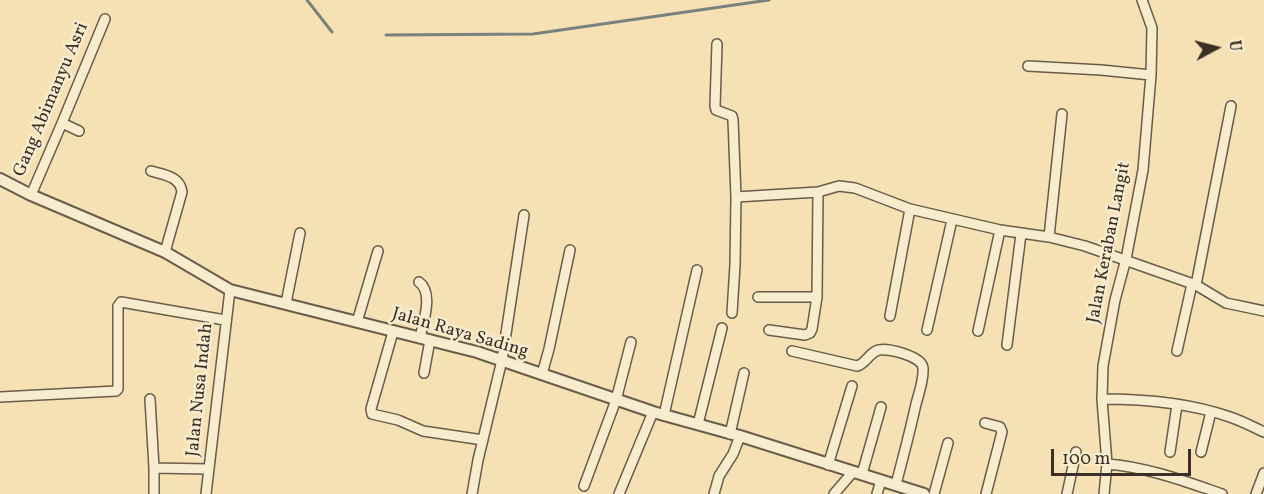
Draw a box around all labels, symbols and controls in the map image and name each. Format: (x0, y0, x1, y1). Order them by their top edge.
north arrow (1186, 18, 1246, 78)
street label: Gang Abimanyu Asri (10, 20, 94, 180)
text: U (1222, 39, 1245, 53)
street label: Jalan Keraban Langit (1084, 160, 1136, 326)
street label: Jalan Raya Sading (389, 304, 531, 364)
street label: Jalan Nusa Indah (183, 322, 219, 458)
scale bar (1054, 437, 1194, 475)
text: 100 m (1062, 447, 1111, 472)

